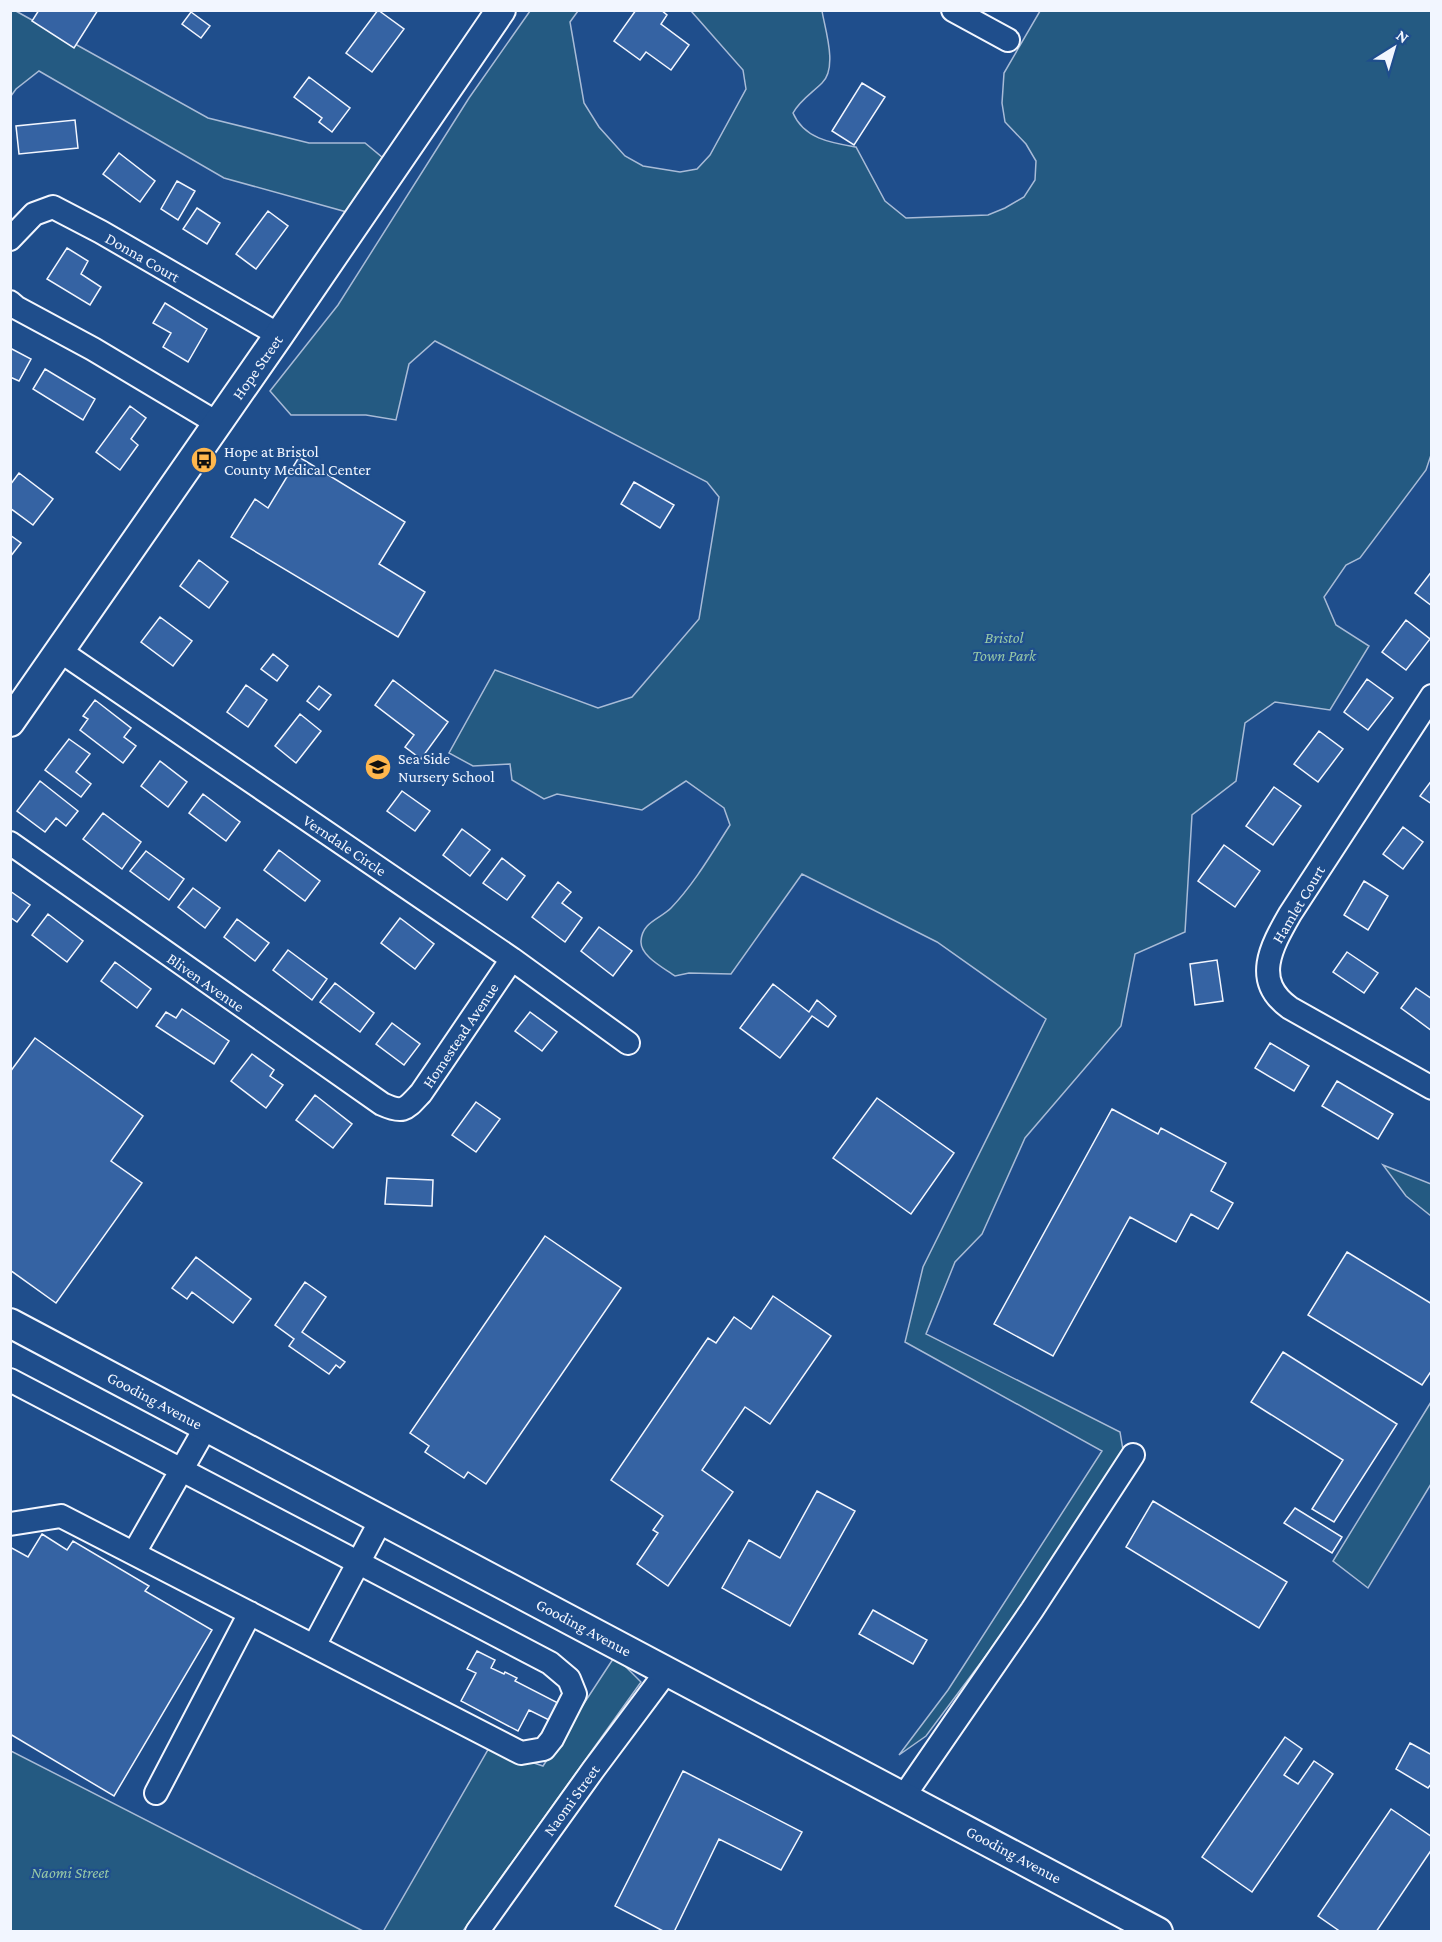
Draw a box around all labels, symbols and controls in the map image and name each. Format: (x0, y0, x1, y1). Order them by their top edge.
north arrow (1364, 18, 1424, 78)
text: N (1393, 26, 1412, 47)
street label: Donna Court (103, 229, 184, 286)
street label: Hope Street (229, 331, 287, 403)
place label: Hope at Bristol County Medical Center (224, 443, 371, 479)
bus stop icon: Hope at Bristol County Medical Center (189, 445, 219, 475)
park label: Bristol Town Park (972, 629, 1037, 664)
place label: Sea Side Nursery School (398, 750, 495, 786)
school or university icon: Sea Side Nursery School (363, 752, 393, 782)
street label: Verndale Circle (300, 811, 390, 879)
street label: Hamlet Court (1269, 862, 1328, 946)
street label: Bliven Avenue (164, 950, 248, 1015)
street label: Homestead Avenue (419, 980, 502, 1091)
street label: Gooding Avenue (104, 1368, 205, 1433)
street label: Gooding Avenue (533, 1595, 634, 1660)
street label: Naomi Street (540, 1761, 603, 1839)
street label: Gooding Avenue (963, 1822, 1064, 1887)
park label: Naomi Street (31, 1864, 109, 1881)

